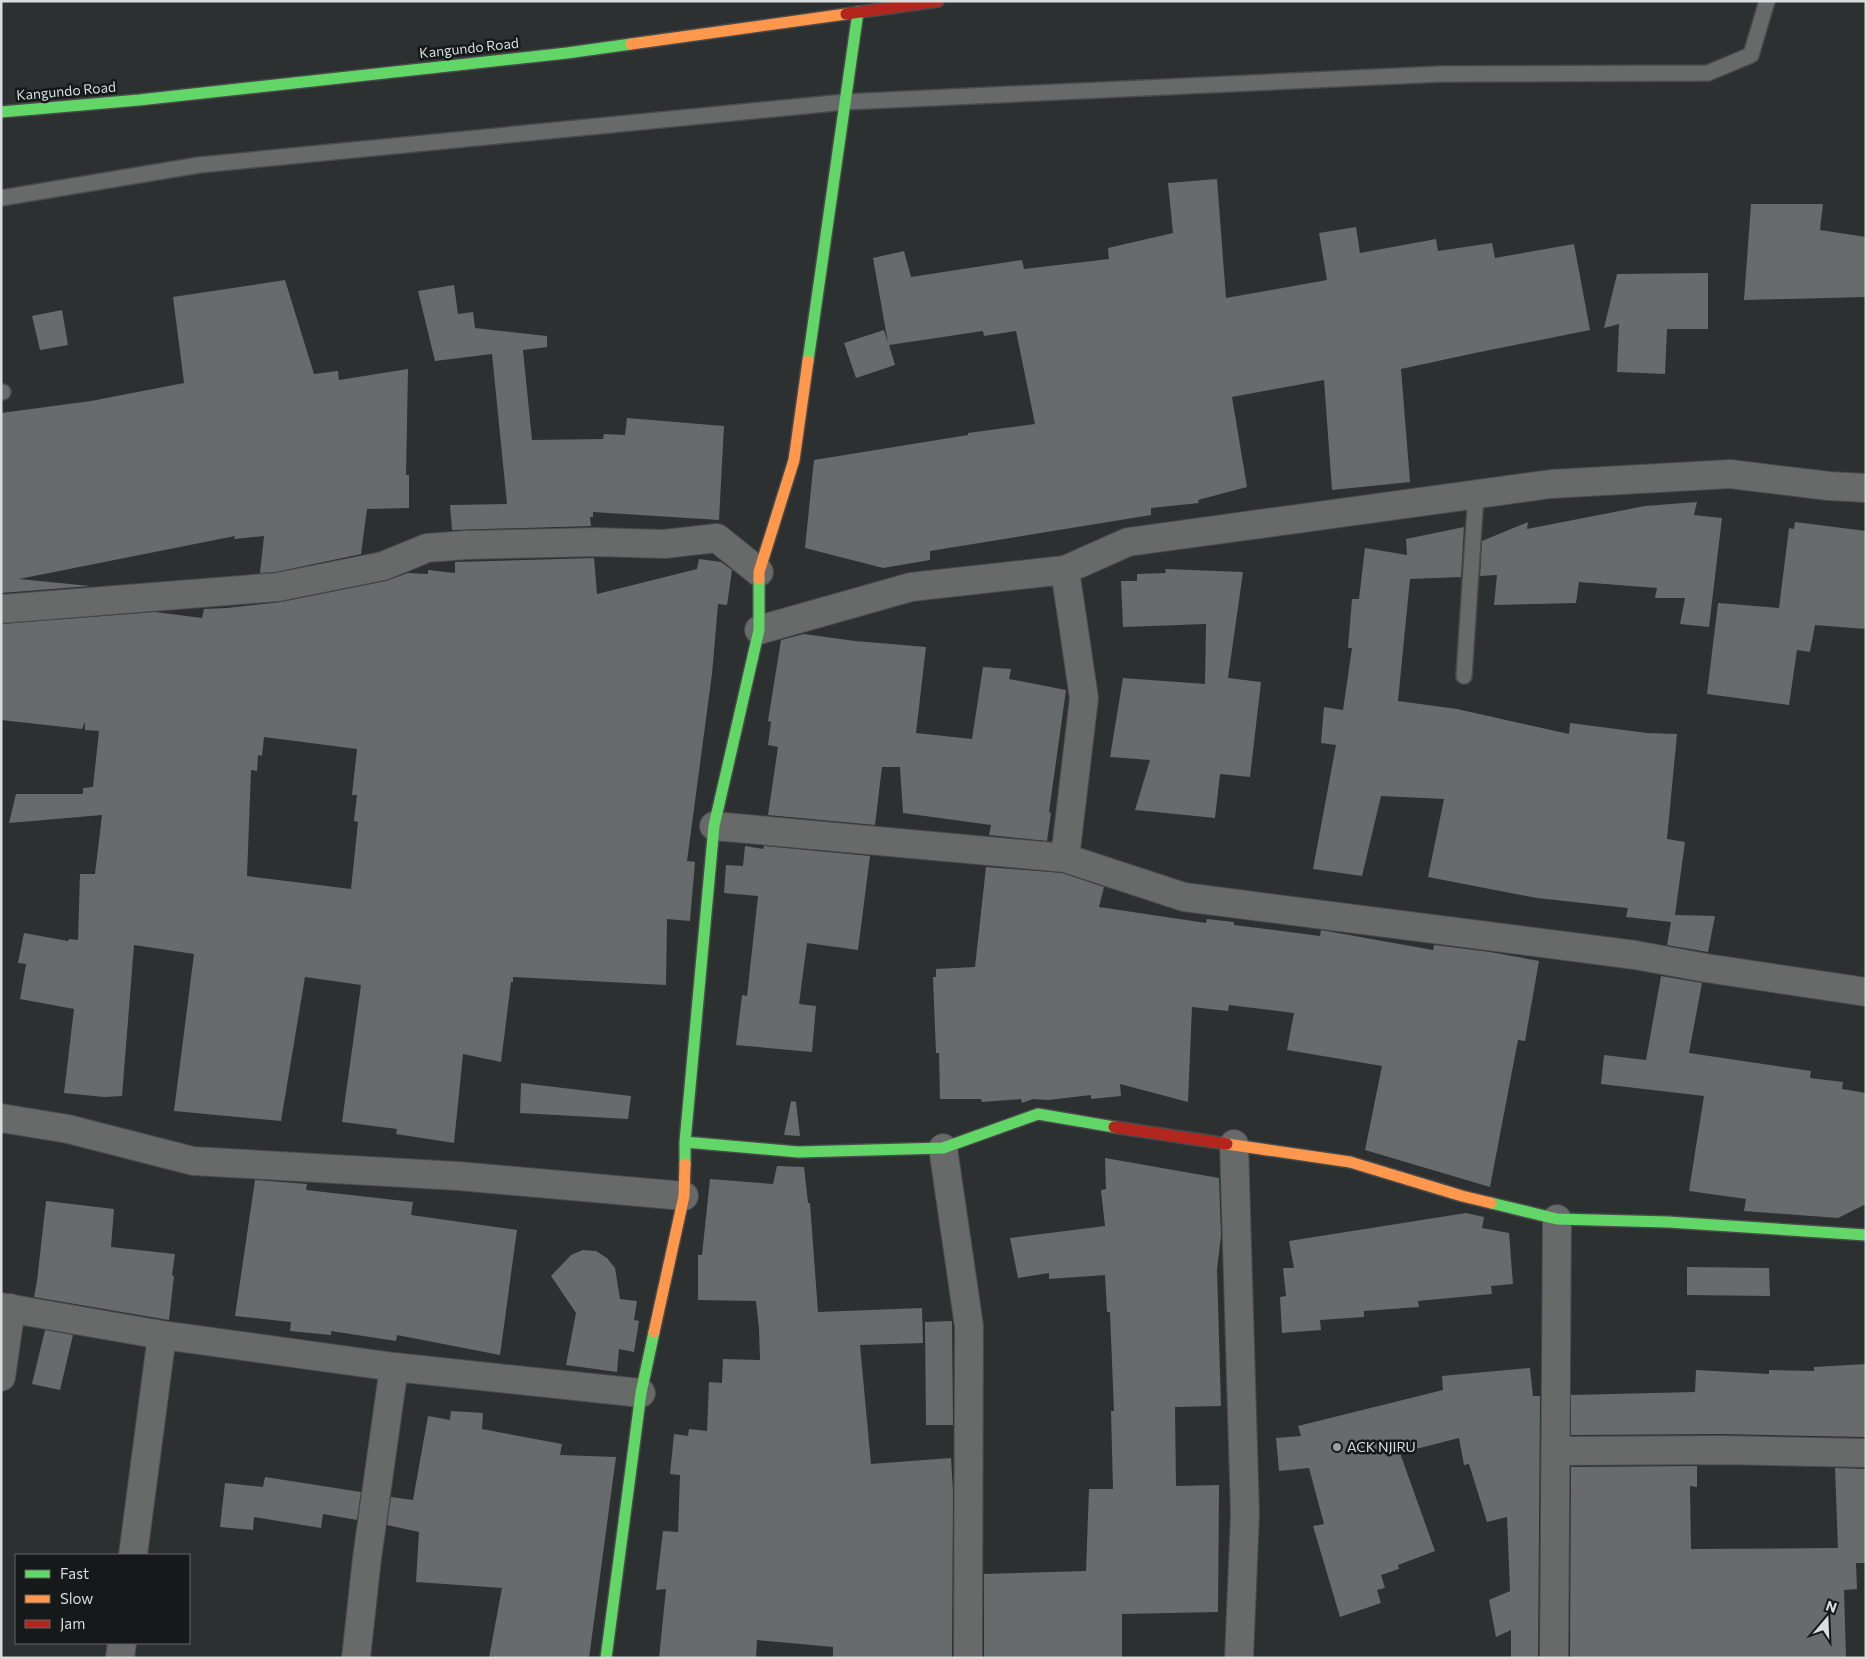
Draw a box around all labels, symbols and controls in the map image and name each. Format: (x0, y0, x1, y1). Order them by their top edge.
street label: Kangundo Road (418, 34, 520, 61)
street label: Kangundo Road (15, 78, 117, 103)
place label: ACK NJIRU (1347, 1438, 1416, 1455)
marker: ACK NJIRU (1331, 1441, 1343, 1453)
legend (15, 1554, 190, 1644)
text: Fast (60, 1564, 89, 1582)
text: Slow (60, 1589, 93, 1607)
north arrow (1802, 1594, 1852, 1644)
text: N (1824, 1596, 1839, 1616)
text: Jam (60, 1614, 85, 1632)

